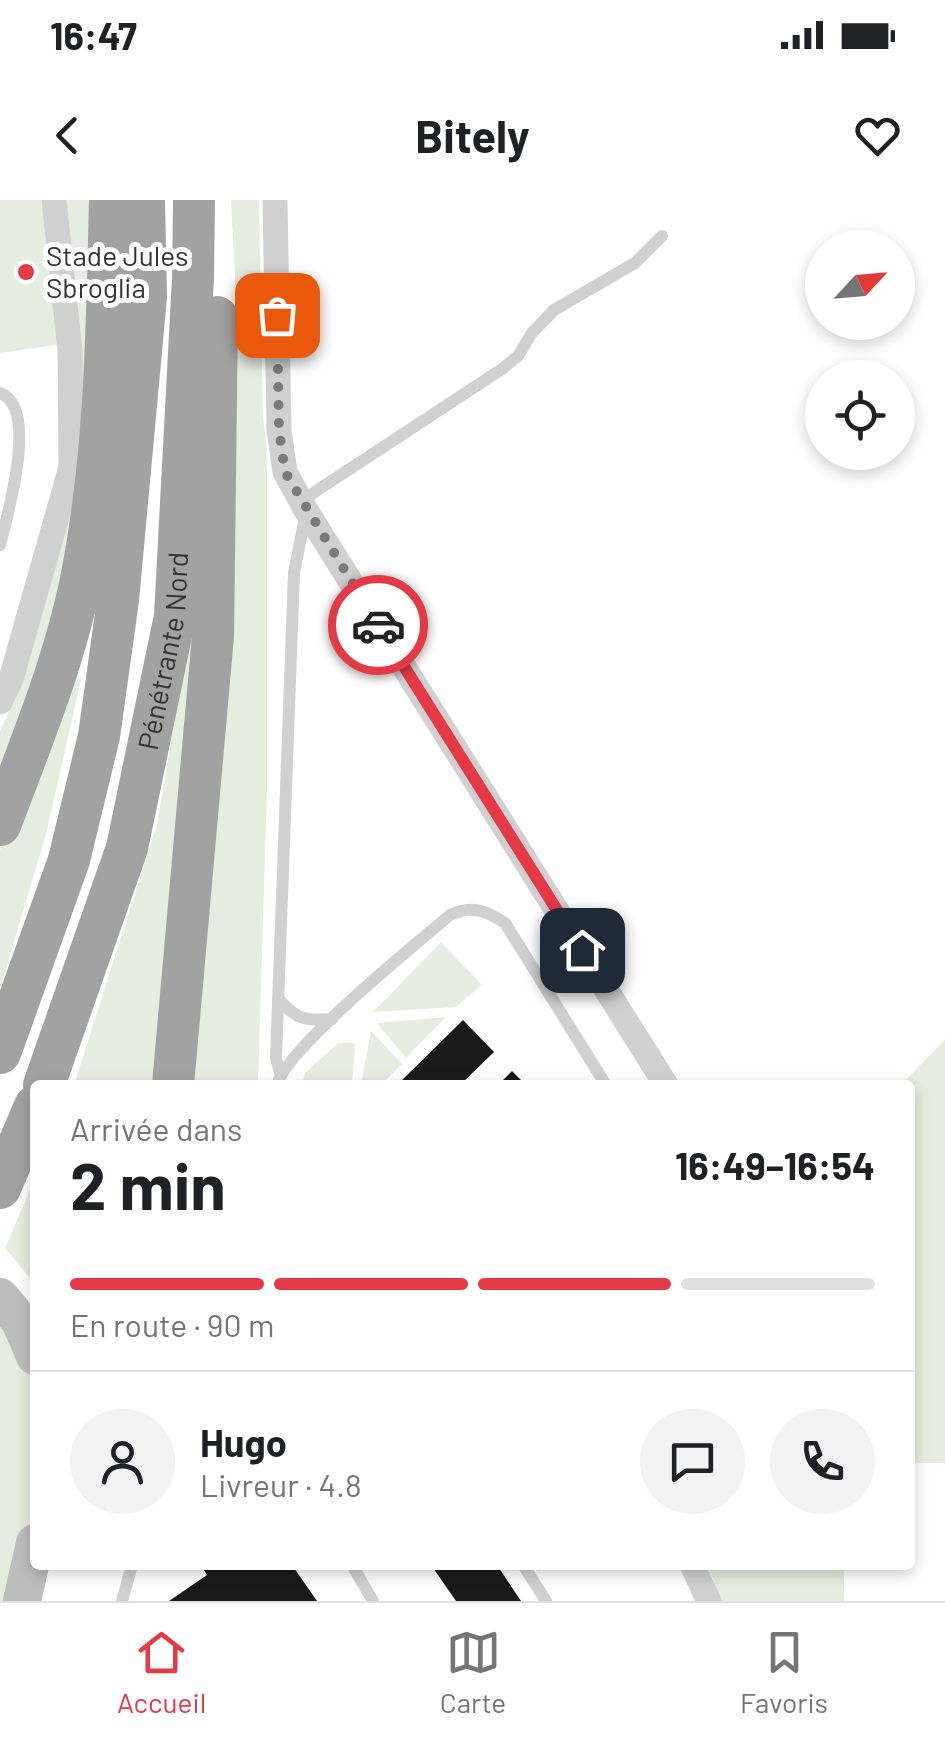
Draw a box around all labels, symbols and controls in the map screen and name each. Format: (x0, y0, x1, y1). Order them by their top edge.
text: 16:47 (50, 12, 137, 58)
icon: back (40, 108, 95, 163)
text: Bitely (415, 108, 530, 162)
icon: heart (850, 108, 905, 163)
north arrow (805, 230, 915, 340)
map controls (805, 230, 915, 470)
place label: Stade Jules Sbroglia (46, 238, 188, 304)
marker: Stade Jules Sbroglia (15, 261, 37, 283)
pin (235, 273, 320, 358)
icon: bag (250, 288, 305, 343)
button: locate (805, 360, 915, 470)
street label: Pénétrante Nord (130, 551, 194, 753)
courier (328, 575, 428, 675)
icon: car (351, 598, 406, 653)
pin (540, 908, 625, 993)
icon: home (555, 923, 610, 978)
text: Arrivée dans (70, 1109, 243, 1147)
text: 16:49–16:54 (675, 1142, 875, 1188)
text: 2 min (70, 1145, 226, 1223)
text: En route · 90 m (70, 1305, 274, 1343)
button: person (70, 1409, 175, 1514)
button: chat (640, 1409, 745, 1514)
button: phone (770, 1409, 875, 1514)
text: Hugo (200, 1419, 287, 1465)
text: Livreur · 4.8 (200, 1465, 362, 1503)
tab: Accueil (117, 1625, 206, 1719)
tab: Carte (440, 1625, 506, 1719)
tab: Favoris (740, 1625, 828, 1719)

